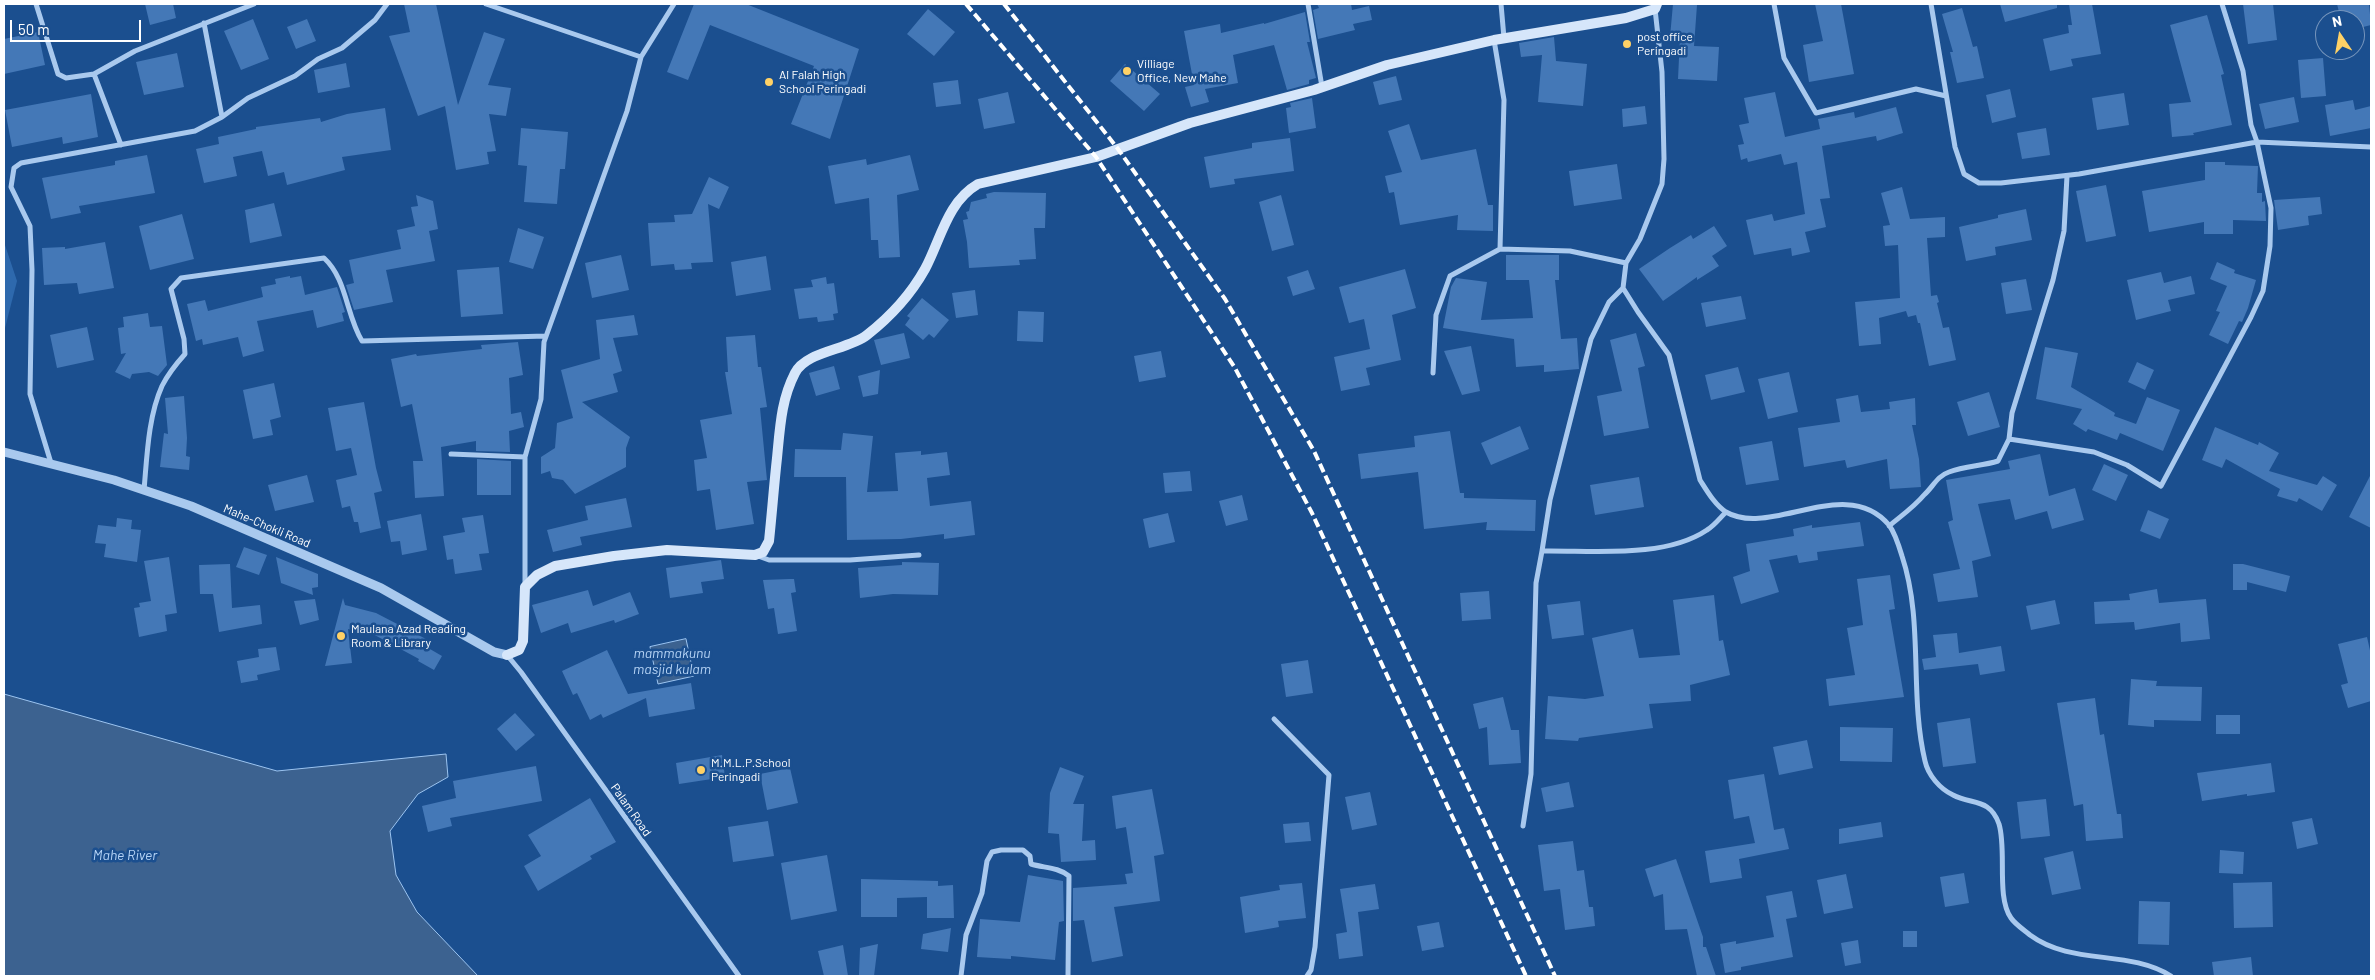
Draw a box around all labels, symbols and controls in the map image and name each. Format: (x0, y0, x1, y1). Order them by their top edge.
scale bar (12, 10, 144, 42)
north arrow (2315, 10, 2365, 60)
text: N (2331, 12, 2343, 30)
text: 50 m (18, 20, 50, 38)
place label: post office Peringadi (1637, 30, 1693, 58)
marker: post office Peringadi (1621, 38, 1633, 50)
place label: Villiage Office, New Mahe (1137, 57, 1227, 85)
marker: Villiage Office, New Mahe (1121, 65, 1133, 77)
place label: Al Falah High School Peringadi (779, 68, 866, 96)
marker: Al Falah High School Peringadi (763, 76, 775, 88)
street label: Mahe-Chokli Road (221, 501, 313, 551)
place label: Maulana Azad Reading Room & Library (351, 622, 466, 650)
marker: Maulana Azad Reading Room & Library (335, 630, 347, 642)
water label: mammakunu masjid kulam (633, 645, 711, 678)
place label: M.M.L.P.School Peringadi (711, 756, 790, 784)
marker: M.M.L.P.School Peringadi (695, 764, 707, 776)
street label: Palam Road (608, 781, 654, 839)
water label: Mahe River (93, 847, 157, 863)

